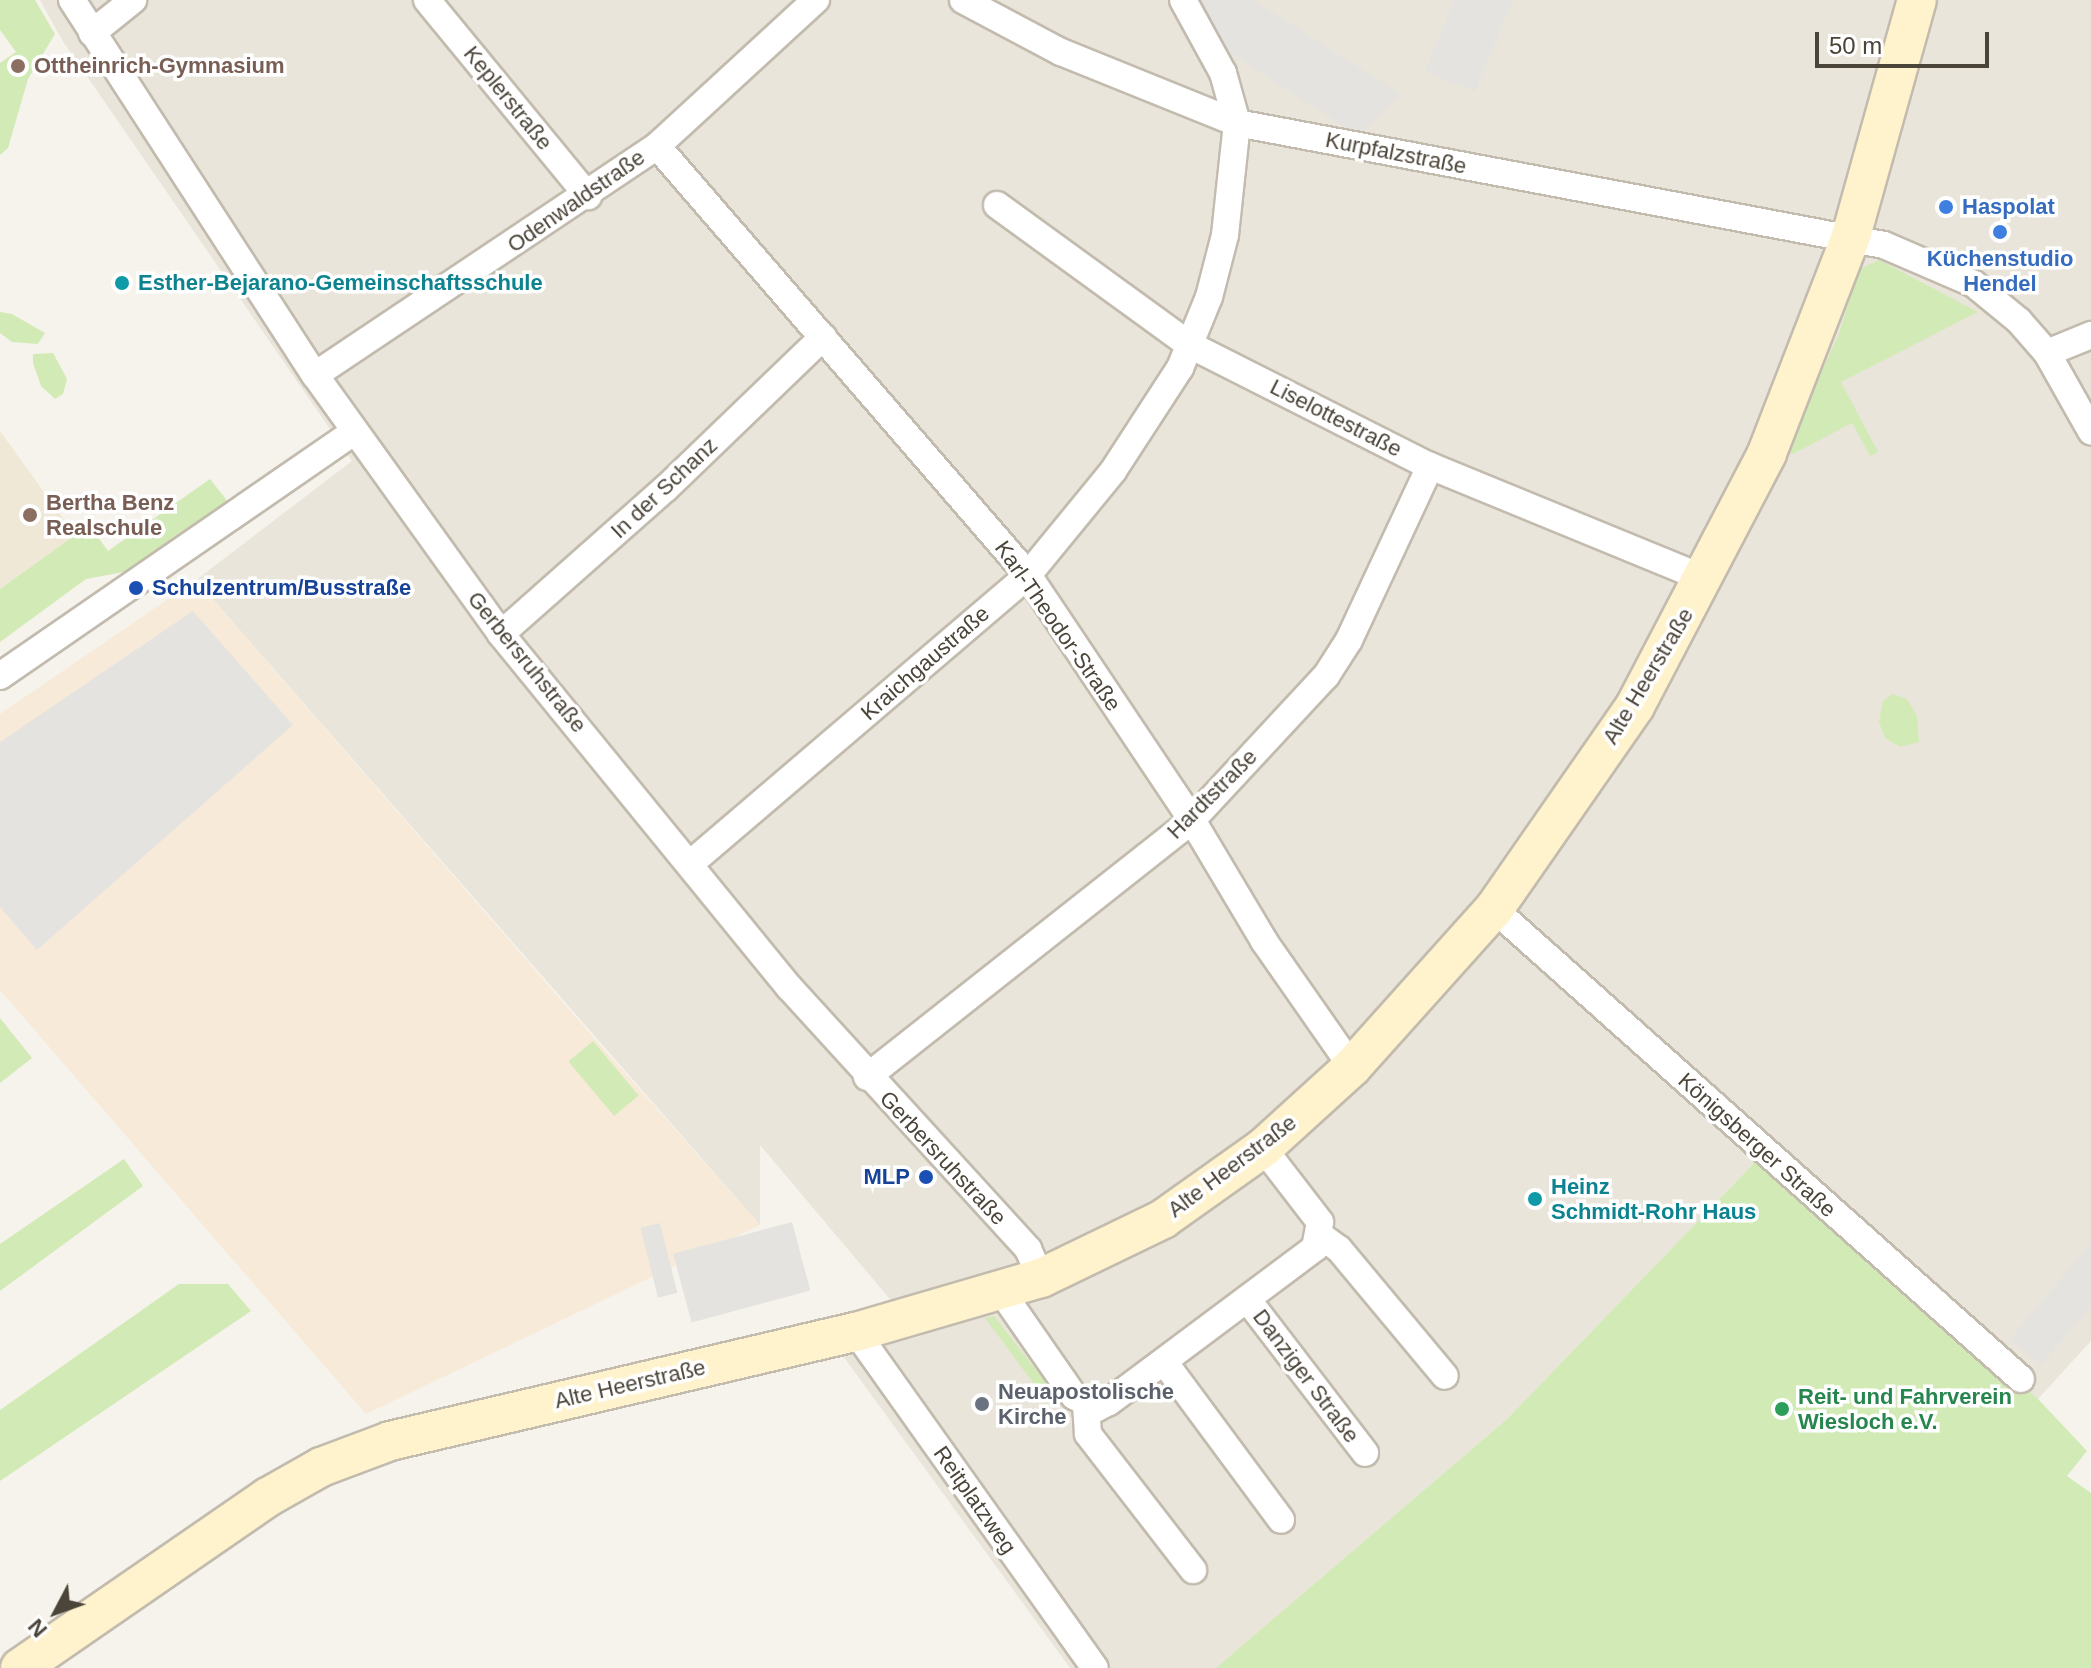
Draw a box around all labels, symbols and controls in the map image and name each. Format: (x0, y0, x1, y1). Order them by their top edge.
scale bar (1819, 16, 1993, 66)
text: 50 m (1829, 32, 1882, 59)
street label: Keplerstraße (458, 41, 558, 155)
place label: Ottheinrich-Gymnasium (34, 53, 285, 79)
marker: Ottheinrich-Gymnasium (9, 57, 27, 75)
street label: Kurpfalzstraße (1323, 126, 1469, 180)
street label: Odenwaldstraße (502, 144, 650, 258)
place label: Haspolat (1962, 194, 2055, 220)
marker: Haspolat (1937, 198, 1955, 216)
marker: Küchenstudio Hendel (1991, 223, 2009, 241)
place label: Küchenstudio Hendel (1927, 245, 2073, 296)
place label: Esther-Bejarano-Gemeinschaftsschule (138, 270, 543, 296)
marker: Esther-Bejarano-Gemeinschaftsschule (113, 274, 131, 292)
street label: Liselottestraße (1266, 373, 1406, 463)
street label: In der Schanz (605, 432, 723, 544)
place label: Bertha Benz Realschule (46, 489, 174, 540)
marker: Bertha Benz Realschule (21, 506, 39, 524)
street label: Karl-Theodor-Straße (989, 536, 1127, 716)
place label: Schulzentrum/Busstraße (152, 575, 411, 601)
marker: Schulzentrum/Busstraße (127, 579, 145, 597)
street label: Gerbersruhstraße (462, 586, 592, 738)
street label: Kraichgaustraße (855, 600, 995, 726)
street label: Alte Heerstraße (1597, 603, 1699, 749)
street label: Hardtstraße (1162, 744, 1262, 844)
street label: Königsberger Straße (1673, 1067, 1841, 1223)
street label: Gerbersruhstraße (874, 1086, 1012, 1230)
street label: Alte Heerstraße (1163, 1109, 1301, 1223)
place label: MLP (864, 1164, 910, 1190)
marker: MLP (917, 1168, 935, 1186)
place label: Heinz Schmidt-Rohr Haus (1551, 1173, 1756, 1224)
marker: Heinz Schmidt-Rohr Haus (1526, 1190, 1544, 1208)
street label: Danziger Straße (1247, 1304, 1365, 1448)
street label: Alte Heerstraße (552, 1354, 708, 1414)
place label: Neuapostolische Kirche (998, 1378, 1174, 1430)
place label: Reit- und Fahrverein Wiesloch e.V. (1798, 1383, 2012, 1434)
marker: Neuapostolische Kirche (973, 1395, 991, 1413)
marker: Reit- und Fahrverein Wiesloch e.V. (1773, 1400, 1791, 1418)
street label: Reitplatzweg (928, 1441, 1022, 1559)
north arrow (16, 1572, 96, 1652)
text: N (23, 1614, 52, 1642)

